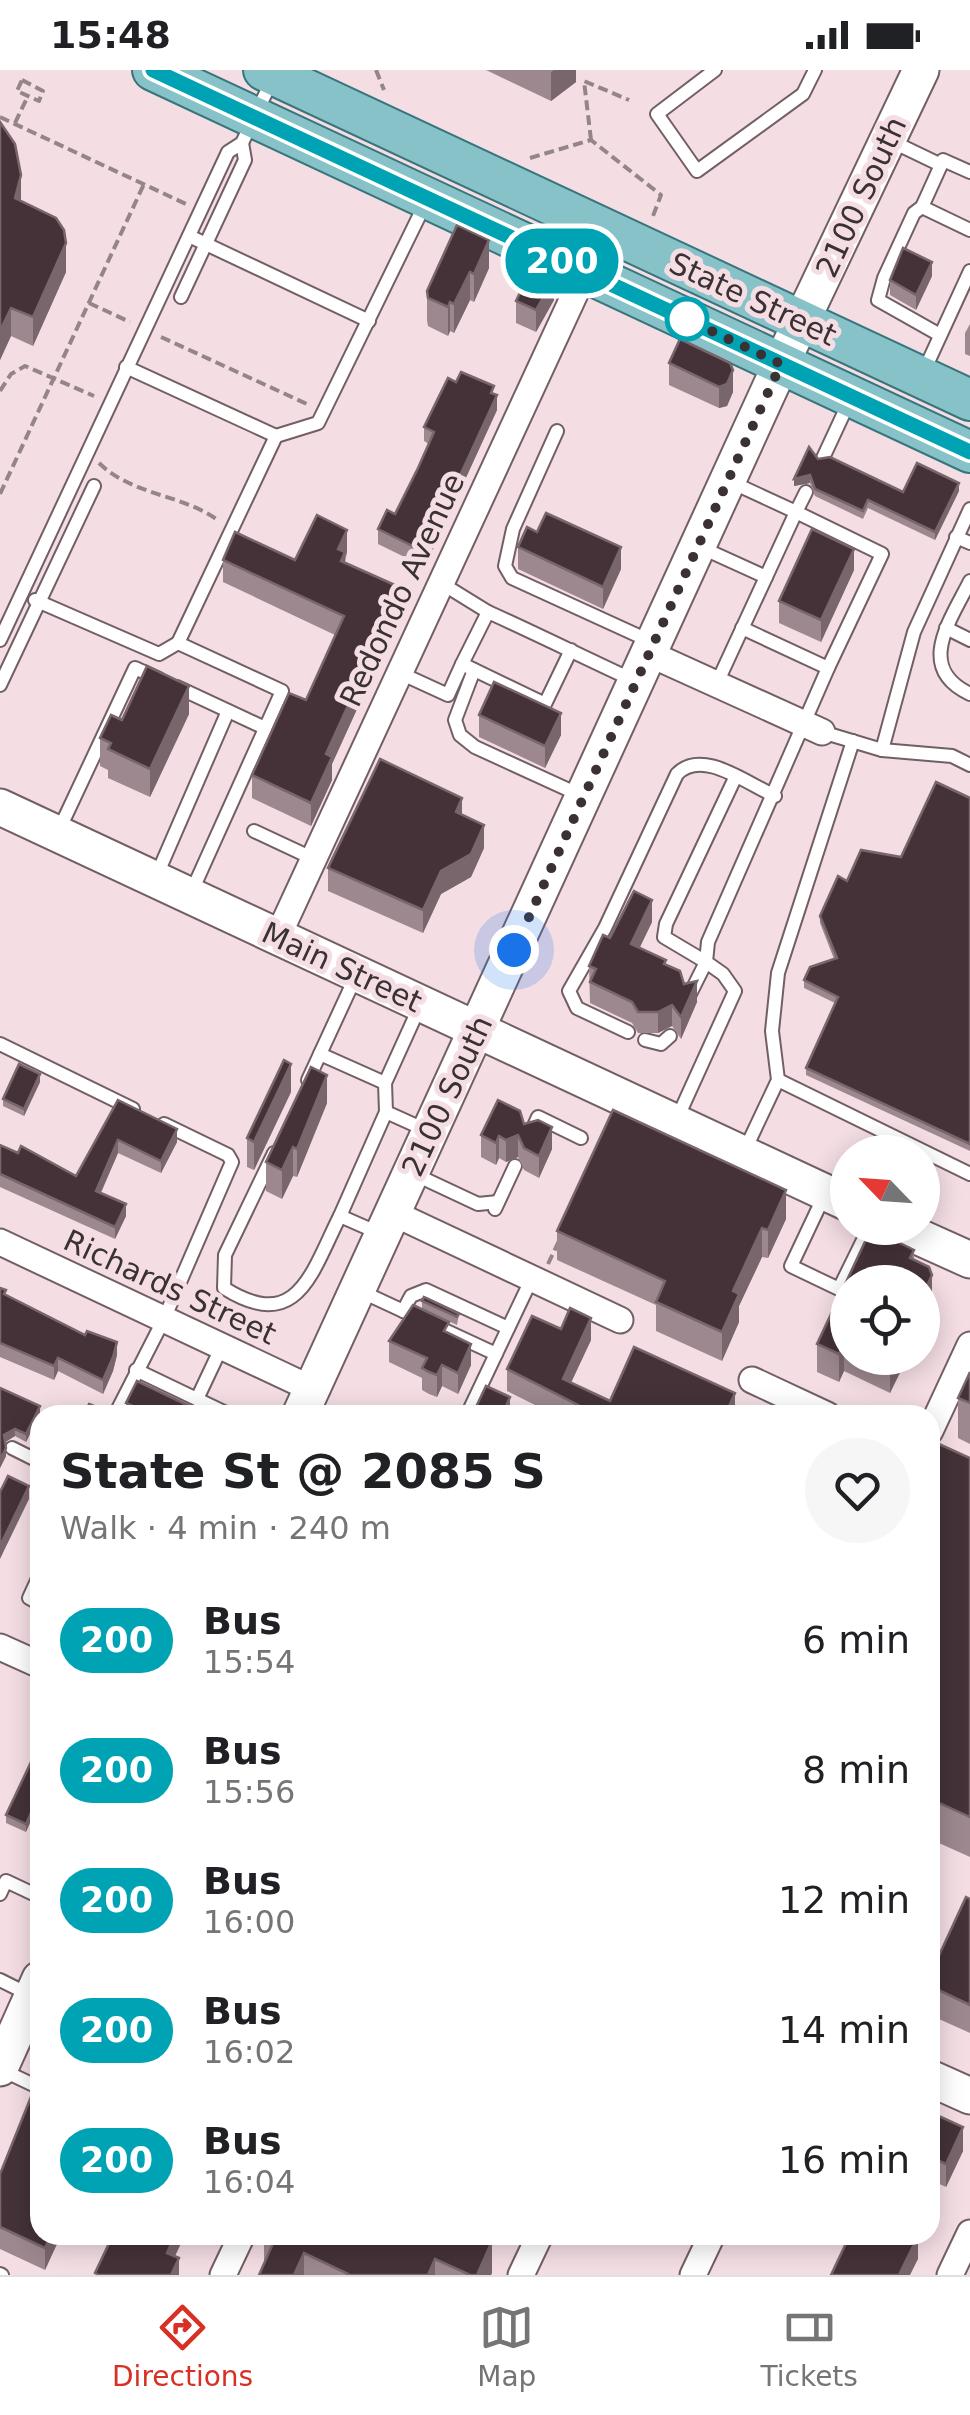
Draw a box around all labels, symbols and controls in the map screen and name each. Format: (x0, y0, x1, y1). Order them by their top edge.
text: 15:48 (50, 13, 171, 57)
street label: 2100 South (809, 111, 913, 283)
line badge: 200 (504, 228, 620, 294)
text: 200 (525, 241, 599, 281)
street label: State Street (664, 245, 842, 353)
unlabelled marker (666, 298, 708, 340)
street label: Redondo Avenue (333, 468, 471, 712)
street label: Main Street (257, 915, 428, 1019)
your location (489, 925, 539, 975)
street label: 2100 South (395, 1010, 499, 1182)
north arrow (830, 1135, 940, 1245)
map controls (830, 1135, 940, 1375)
street label: Richards Street (58, 1222, 282, 1352)
button: locate (830, 1265, 940, 1375)
button: heart (805, 1438, 910, 1543)
text: State St @ 2085 S (60, 1443, 546, 1499)
text: Walk · 4 min · 240 m (60, 1509, 391, 1547)
text: Bus (203, 1599, 282, 1643)
text: 6 min (802, 1618, 910, 1662)
text: 200 (80, 1620, 153, 1660)
text: 15:54 (203, 1643, 295, 1681)
text: Bus (203, 1729, 282, 1773)
text: 8 min (802, 1748, 910, 1792)
text: 200 (80, 1750, 153, 1790)
text: 15:56 (203, 1773, 295, 1811)
text: Bus (203, 1859, 282, 1903)
text: 12 min (778, 1878, 910, 1922)
text: 200 (80, 1880, 153, 1920)
text: 16:00 (203, 1903, 295, 1941)
text: Bus (203, 1989, 282, 2033)
text: 14 min (778, 2008, 910, 2052)
text: 200 (80, 2010, 153, 2050)
text: 16:02 (203, 2033, 295, 2071)
text: Bus (203, 2119, 282, 2163)
text: 16 min (778, 2138, 910, 2182)
text: 200 (80, 2140, 153, 2180)
text: 16:04 (203, 2163, 295, 2201)
tab: Directions (112, 2300, 253, 2393)
tab: Map (477, 2300, 536, 2393)
tab: Tickets (761, 2300, 858, 2393)

